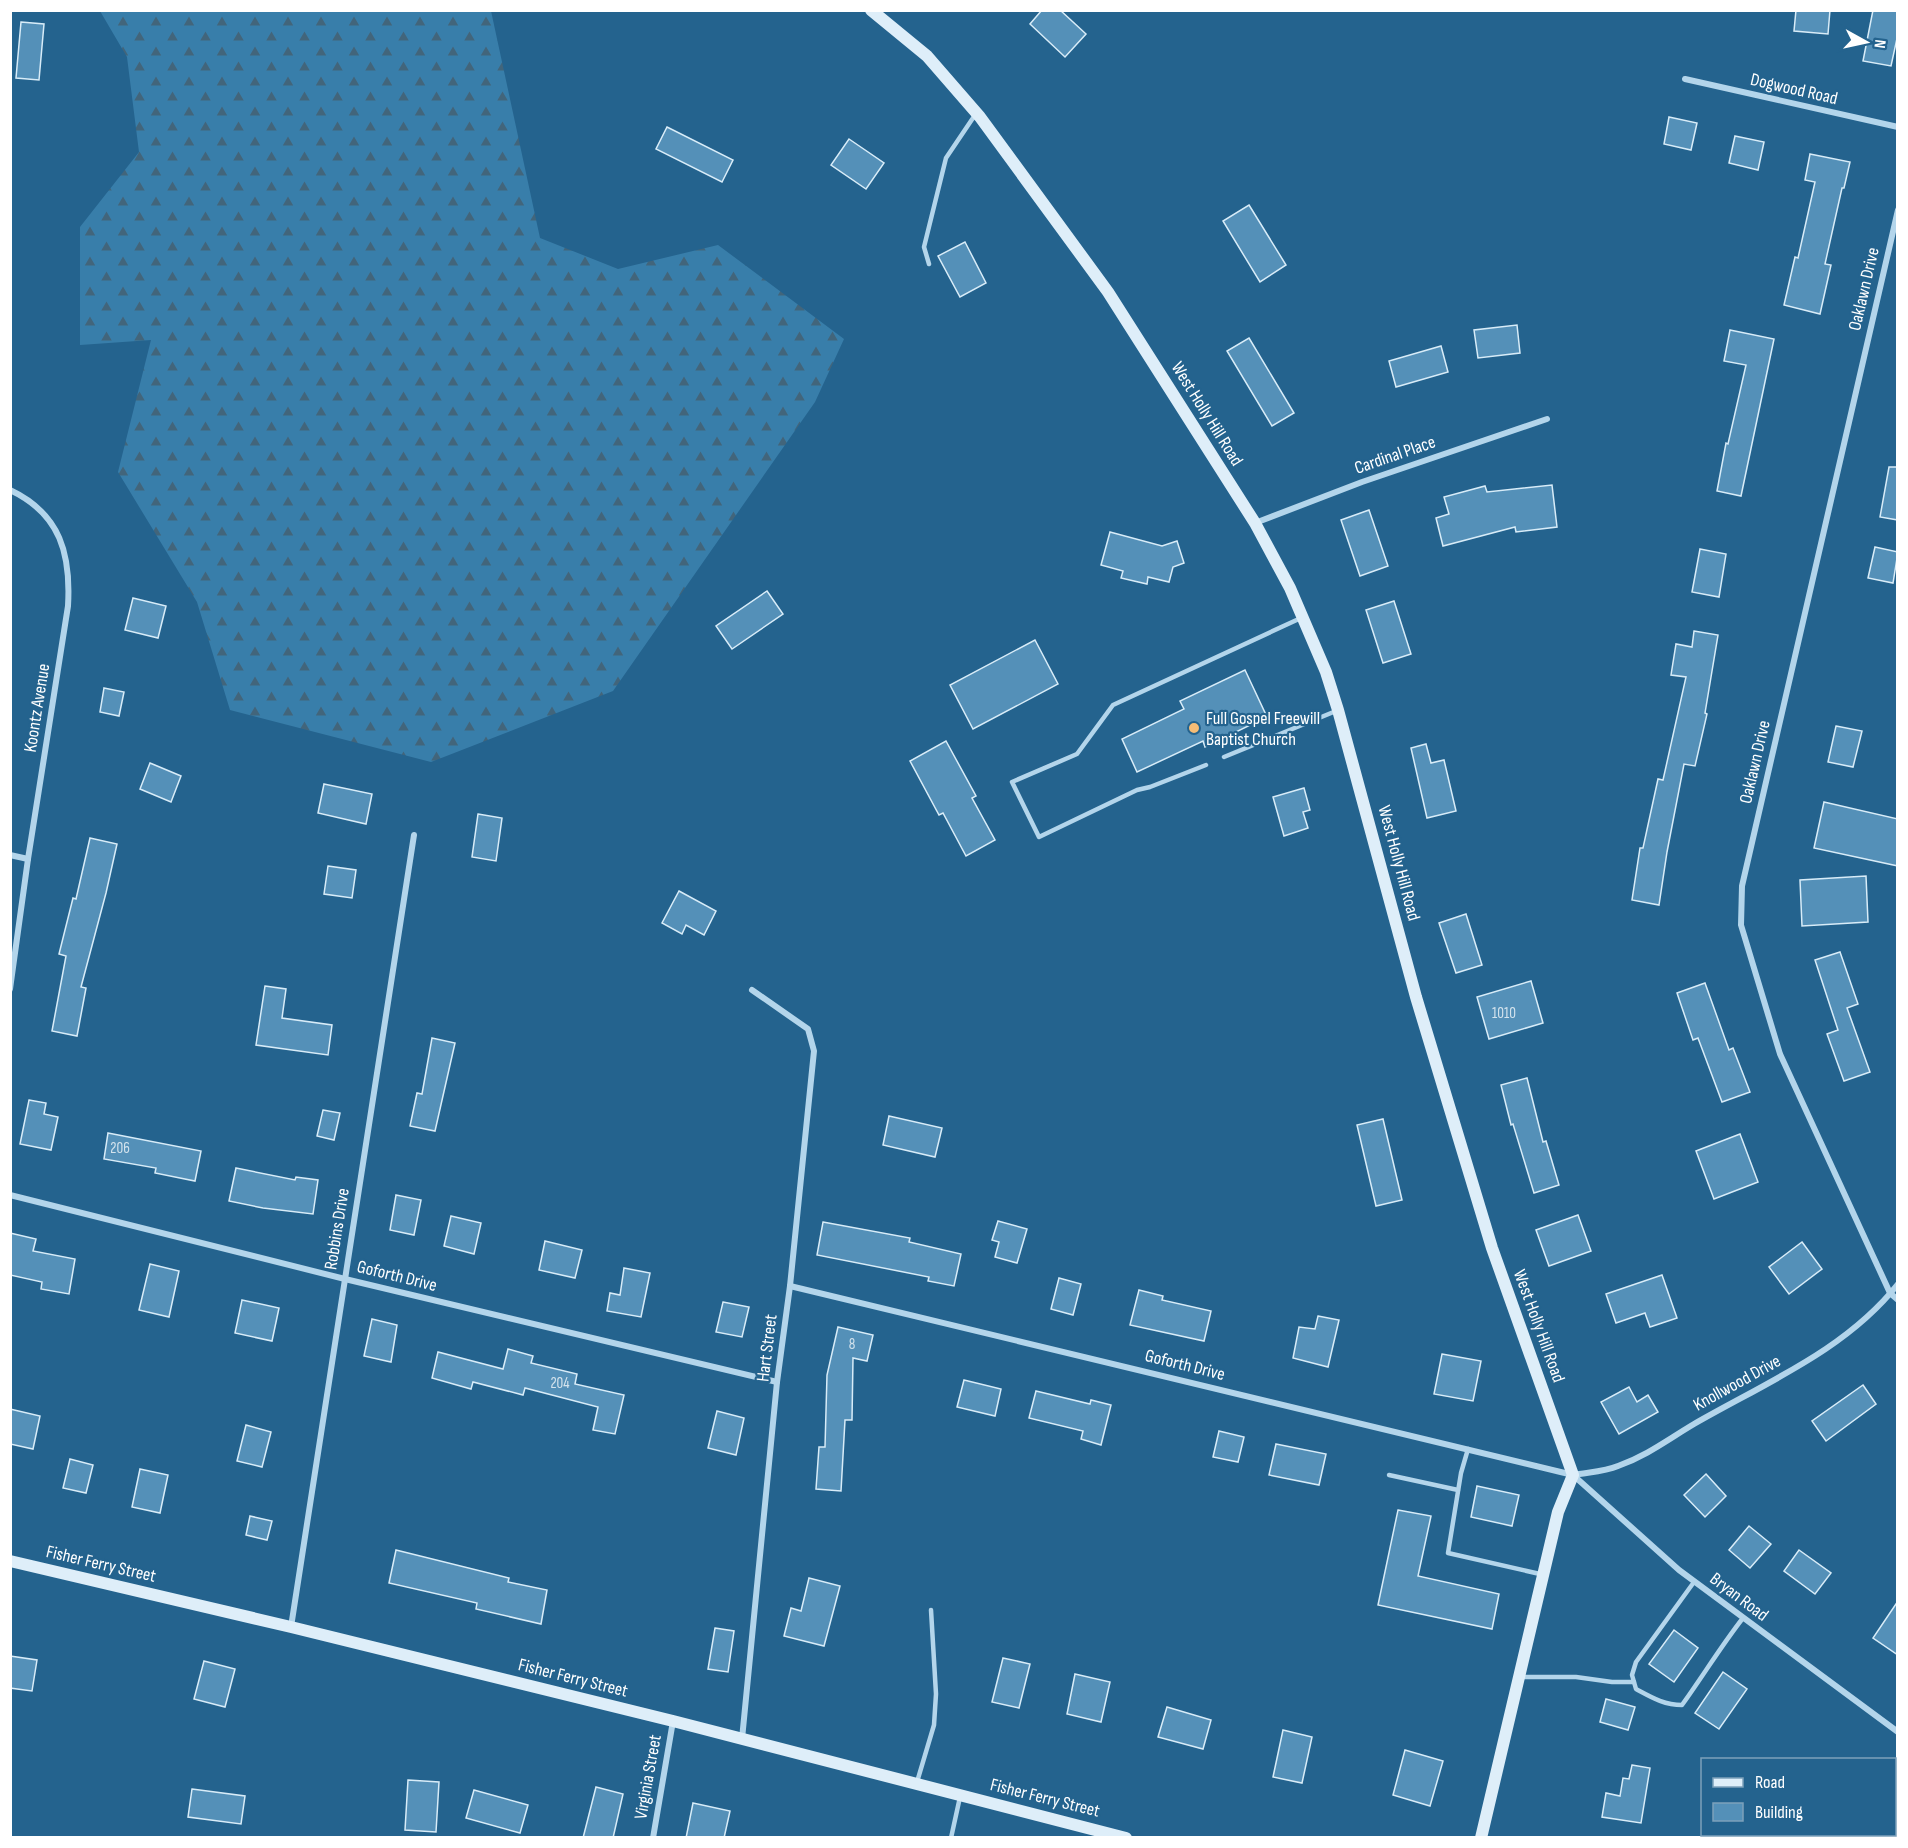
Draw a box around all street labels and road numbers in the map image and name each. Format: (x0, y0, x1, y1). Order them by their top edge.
street label: Dogwood Road (1748, 69, 1840, 109)
street label: Oaklawn Drive (1844, 245, 1884, 333)
street label: West Holly Hill Road (1167, 358, 1247, 470)
street label: Cardinal Place (1352, 431, 1438, 479)
street label: Koontz Avenue (20, 662, 54, 754)
street label: Oaklawn Drive (1735, 718, 1775, 806)
street label: West Holly Hill Road (1374, 803, 1424, 923)
street label: Robbins Drive (320, 1187, 354, 1271)
street label: Goforth Drive (355, 1256, 439, 1296)
street label: West Holly Hill Road (1509, 1267, 1569, 1385)
street label: Hart Street (752, 1313, 782, 1383)
street label: Goforth Drive (1143, 1345, 1227, 1385)
street label: Knollwood Drive (1690, 1350, 1784, 1416)
street label: Fisher Ferry Street (44, 1541, 158, 1587)
street label: Bryan Road (1706, 1568, 1772, 1626)
street label: Fisher Ferry Street (516, 1654, 630, 1702)
street label: Virginia Street (630, 1733, 666, 1821)
street label: Fisher Ferry Street (988, 1774, 1102, 1822)

